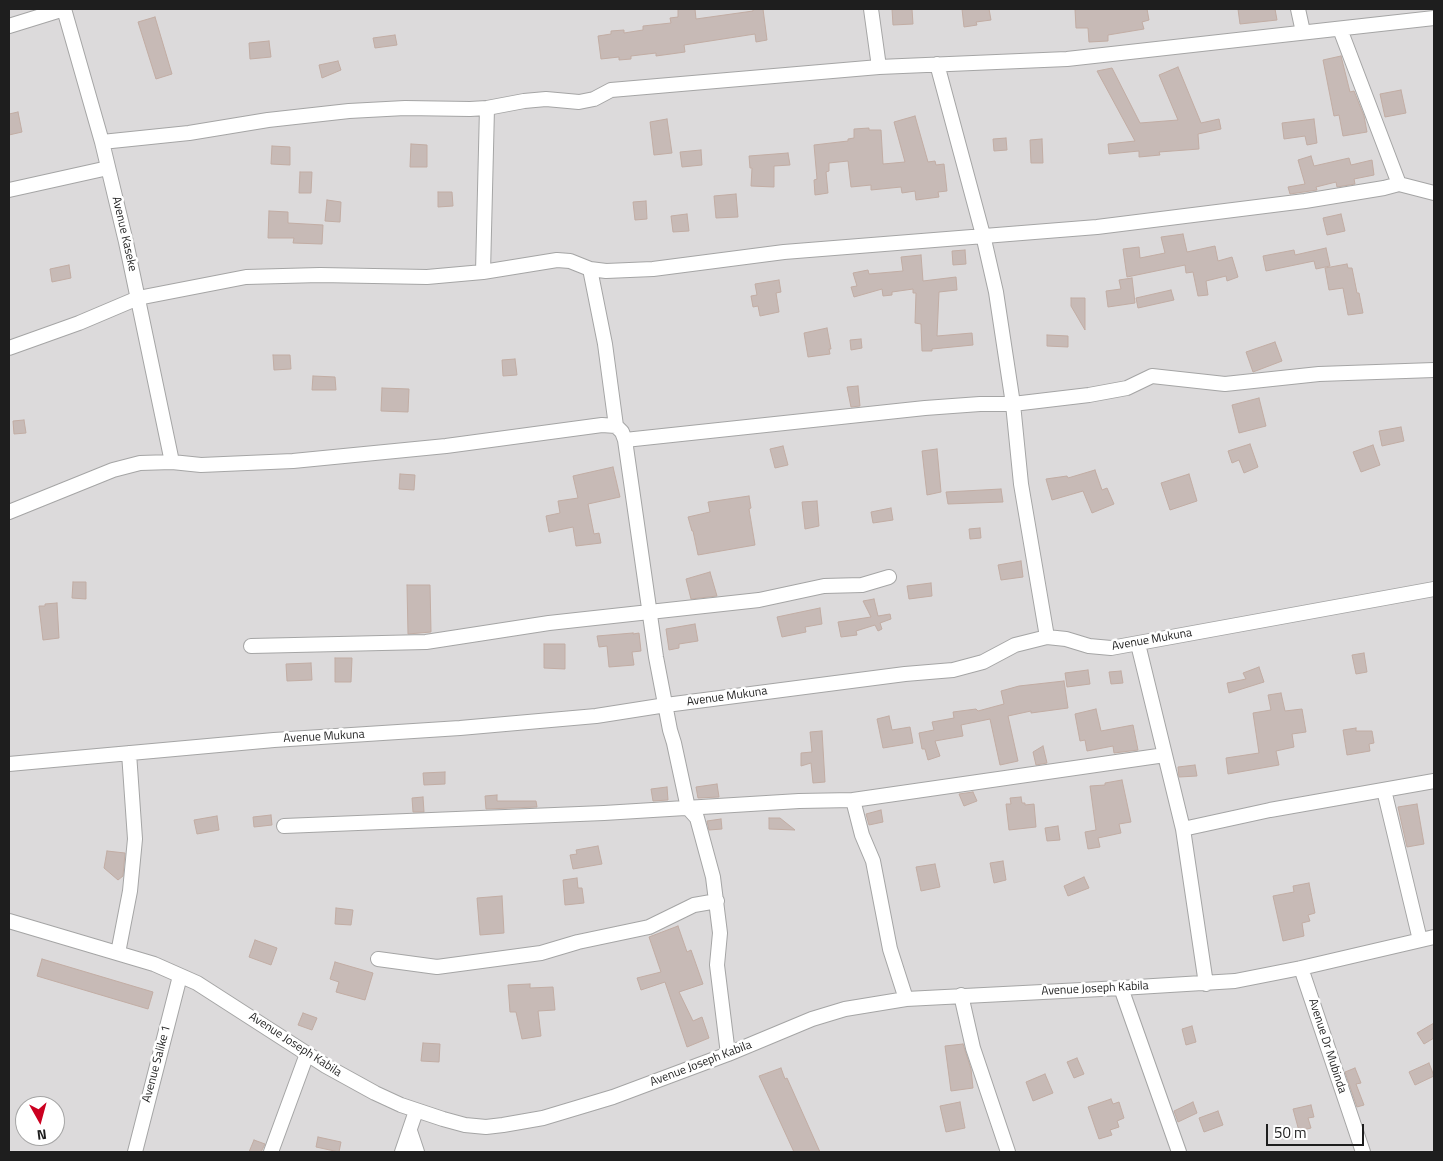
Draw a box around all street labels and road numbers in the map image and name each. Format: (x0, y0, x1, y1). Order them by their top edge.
street label: Avenue Kaseke (108, 195, 140, 273)
street label: Avenue Mukuna (1111, 626, 1193, 654)
street label: Avenue Mukuna (686, 684, 768, 710)
street label: Avenue Mukuna (283, 728, 365, 746)
street label: Avenue Joseph Kabila (1041, 979, 1149, 999)
street label: Avenue Dr Mubinda (1305, 997, 1349, 1095)
street label: Avenue Joseph Kabila (246, 1010, 344, 1080)
street label: Avenue Salike 1 (140, 1024, 174, 1104)
street label: Avenue Joseph Kabila (648, 1038, 754, 1090)

